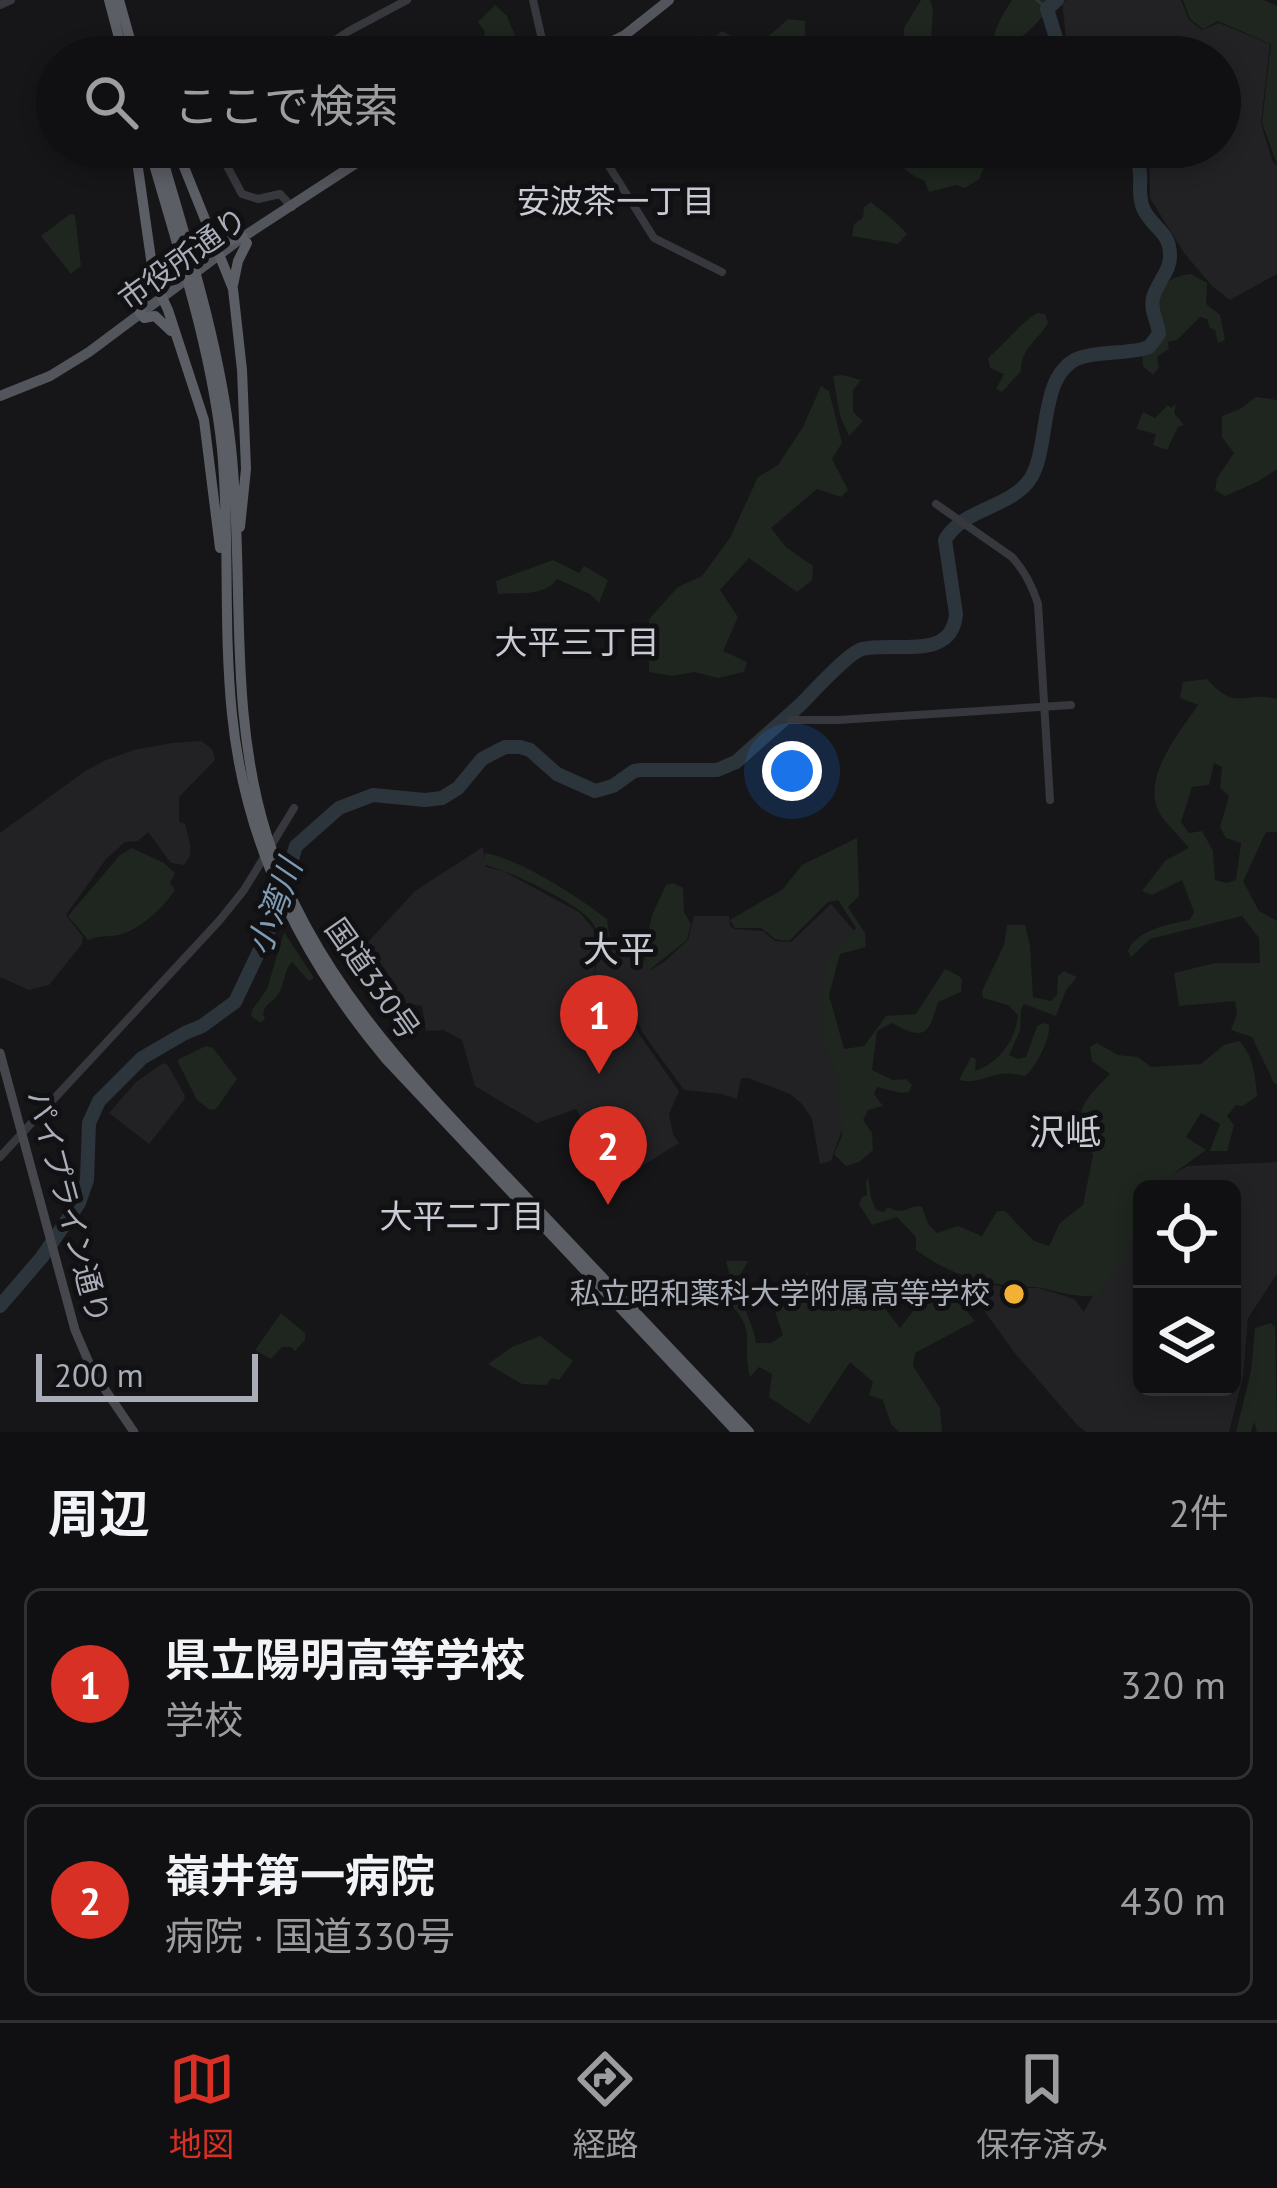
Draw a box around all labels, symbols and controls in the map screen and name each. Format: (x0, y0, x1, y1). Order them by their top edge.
search box (36, 36, 1241, 168)
icon: search (78, 69, 144, 135)
text: ここで検索 (174, 76, 399, 134)
district label: 安波茶一丁目 (517, 179, 715, 222)
street label: 市役所通り (110, 198, 254, 318)
district label: 大平三丁目 (495, 620, 660, 663)
your location (762, 741, 822, 801)
water label: 小湾川 (236, 850, 312, 961)
street label: 国道330号 (317, 910, 429, 1046)
district label: 大平 (583, 925, 655, 972)
pin: 1 (560, 975, 638, 1074)
street label: パイプライン通り (20, 1086, 119, 1328)
pin: 2 (569, 1106, 647, 1205)
district label: 沢岻 (1029, 1108, 1101, 1155)
map controls (1133, 1180, 1241, 1396)
button: locate (1133, 1180, 1241, 1288)
district label: 大平二丁目 (380, 1194, 545, 1237)
place label: 私立昭和薬科大学附属高等学校 (570, 1273, 990, 1312)
marker: 私立昭和薬科大学附属高等学校 (1001, 1281, 1027, 1307)
button: layers (1133, 1288, 1241, 1396)
scale bar (36, 1348, 258, 1401)
text: 200 m (54, 1353, 144, 1396)
text: 周辺 (48, 1480, 150, 1546)
text: 2件 (1169, 1487, 1229, 1538)
text: 県立陽明高等学校 (165, 1630, 525, 1688)
text: 1 (79, 1659, 101, 1710)
text: 320 m (1120, 1659, 1226, 1710)
text: 学校 (165, 1694, 243, 1745)
text: 嶺井第一病院 (165, 1846, 435, 1904)
text: 2 (79, 1875, 101, 1926)
text: 430 m (1120, 1875, 1226, 1926)
text: 病院 · 国道330号 (165, 1910, 455, 1961)
tab: 地図 (169, 2046, 235, 2166)
tab: 経路 (572, 2046, 638, 2166)
tab: 保存済み (976, 2046, 1108, 2166)

